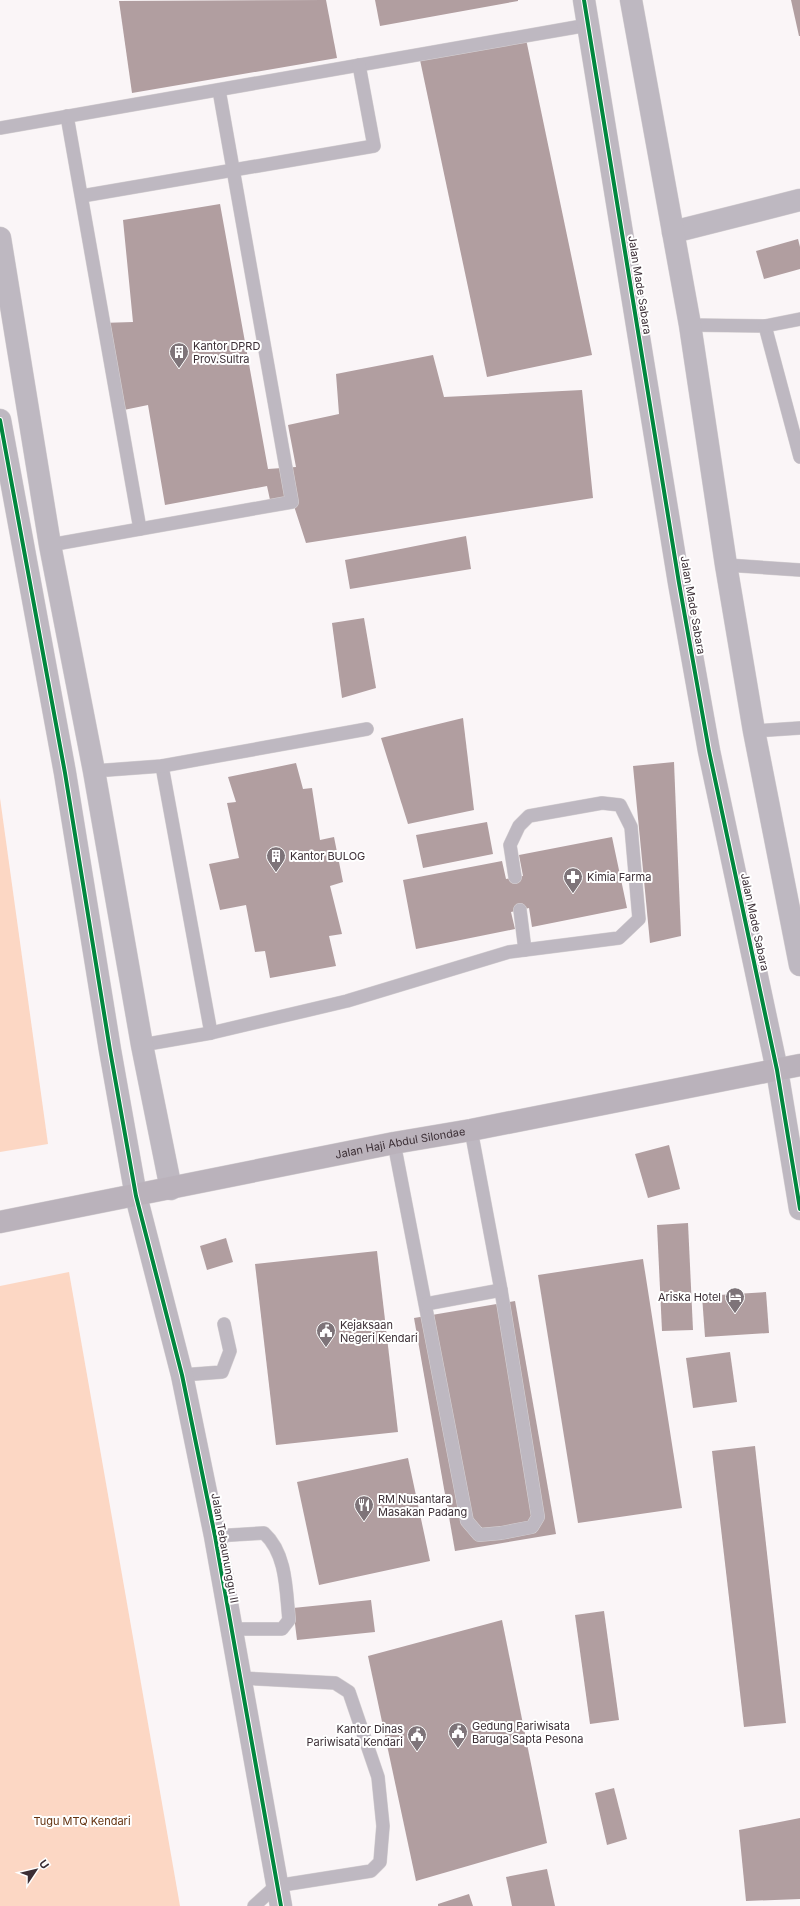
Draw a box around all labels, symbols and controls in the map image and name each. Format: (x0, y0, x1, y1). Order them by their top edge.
street label: Jalan Made Sabara (625, 235, 655, 335)
place label: Kantor DPRD Prov.Sultra (193, 339, 260, 366)
building icon: Kantor DPRD Prov.Sultra (168, 341, 190, 369)
street label: Jalan Made Sabara (677, 555, 709, 655)
building icon: Kantor BULOG (265, 845, 287, 873)
place label: Kantor BULOG (290, 849, 365, 863)
pharmacy icon: Kimia Farma (562, 866, 584, 894)
place label: Kimia Farma (587, 870, 651, 884)
street label: Jalan Made Sabara (738, 872, 772, 972)
street label: Jalan Haji Abdul Silondae (334, 1124, 466, 1162)
hotel icon: Ariska Hotel (724, 1286, 746, 1314)
place label: Ariska Hotel (658, 1290, 721, 1304)
place label: Kejaksaan Negeri Kendari (340, 1318, 418, 1345)
public building icon: Kejaksaan Negeri Kendari (315, 1320, 337, 1348)
street label: Jalan Tebaununggu II (208, 1492, 242, 1604)
place label: RM Nusantara Masakan Padang (378, 1492, 467, 1519)
restaurant icon: RM Nusantara Masakan Padang (353, 1494, 375, 1522)
place label: Gedung Pariwisata Baruga Sapta Pesona (472, 1719, 583, 1746)
public building icon: Gedung Pariwisata Baruga Sapta Pesona (447, 1721, 469, 1749)
place label: Kantor Dinas Pariwisata Kendari (306, 1722, 403, 1749)
public building icon: Kantor Dinas Pariwisata Kendari (406, 1724, 428, 1752)
park label: Tugu MTQ Kendari (33, 1814, 131, 1828)
north arrow (16, 1850, 56, 1890)
text: U (36, 1857, 52, 1872)

